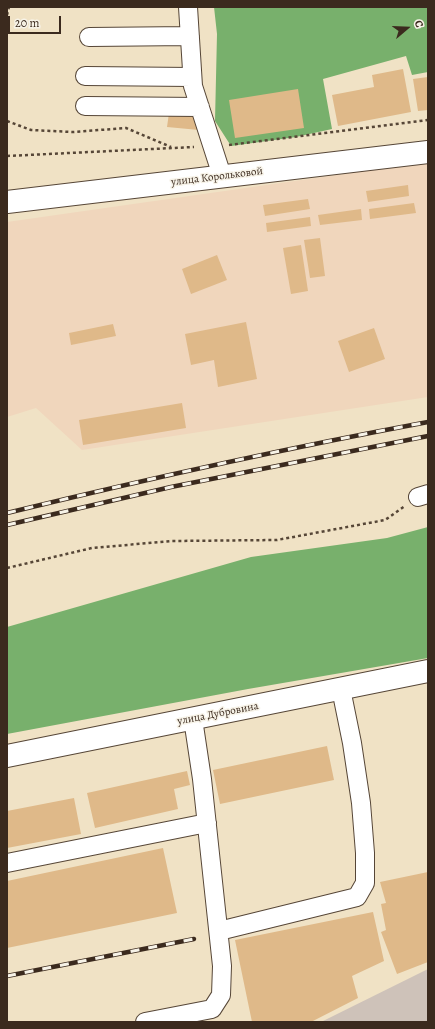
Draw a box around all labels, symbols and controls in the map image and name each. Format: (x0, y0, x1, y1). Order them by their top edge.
scale bar (10, 8, 63, 34)
north arrow (387, 8, 427, 48)
text: 20 m (15, 15, 39, 31)
text: С (411, 18, 427, 30)
street label: улица Корольковой (170, 165, 264, 189)
street label: улица Дубровина (176, 700, 260, 728)

